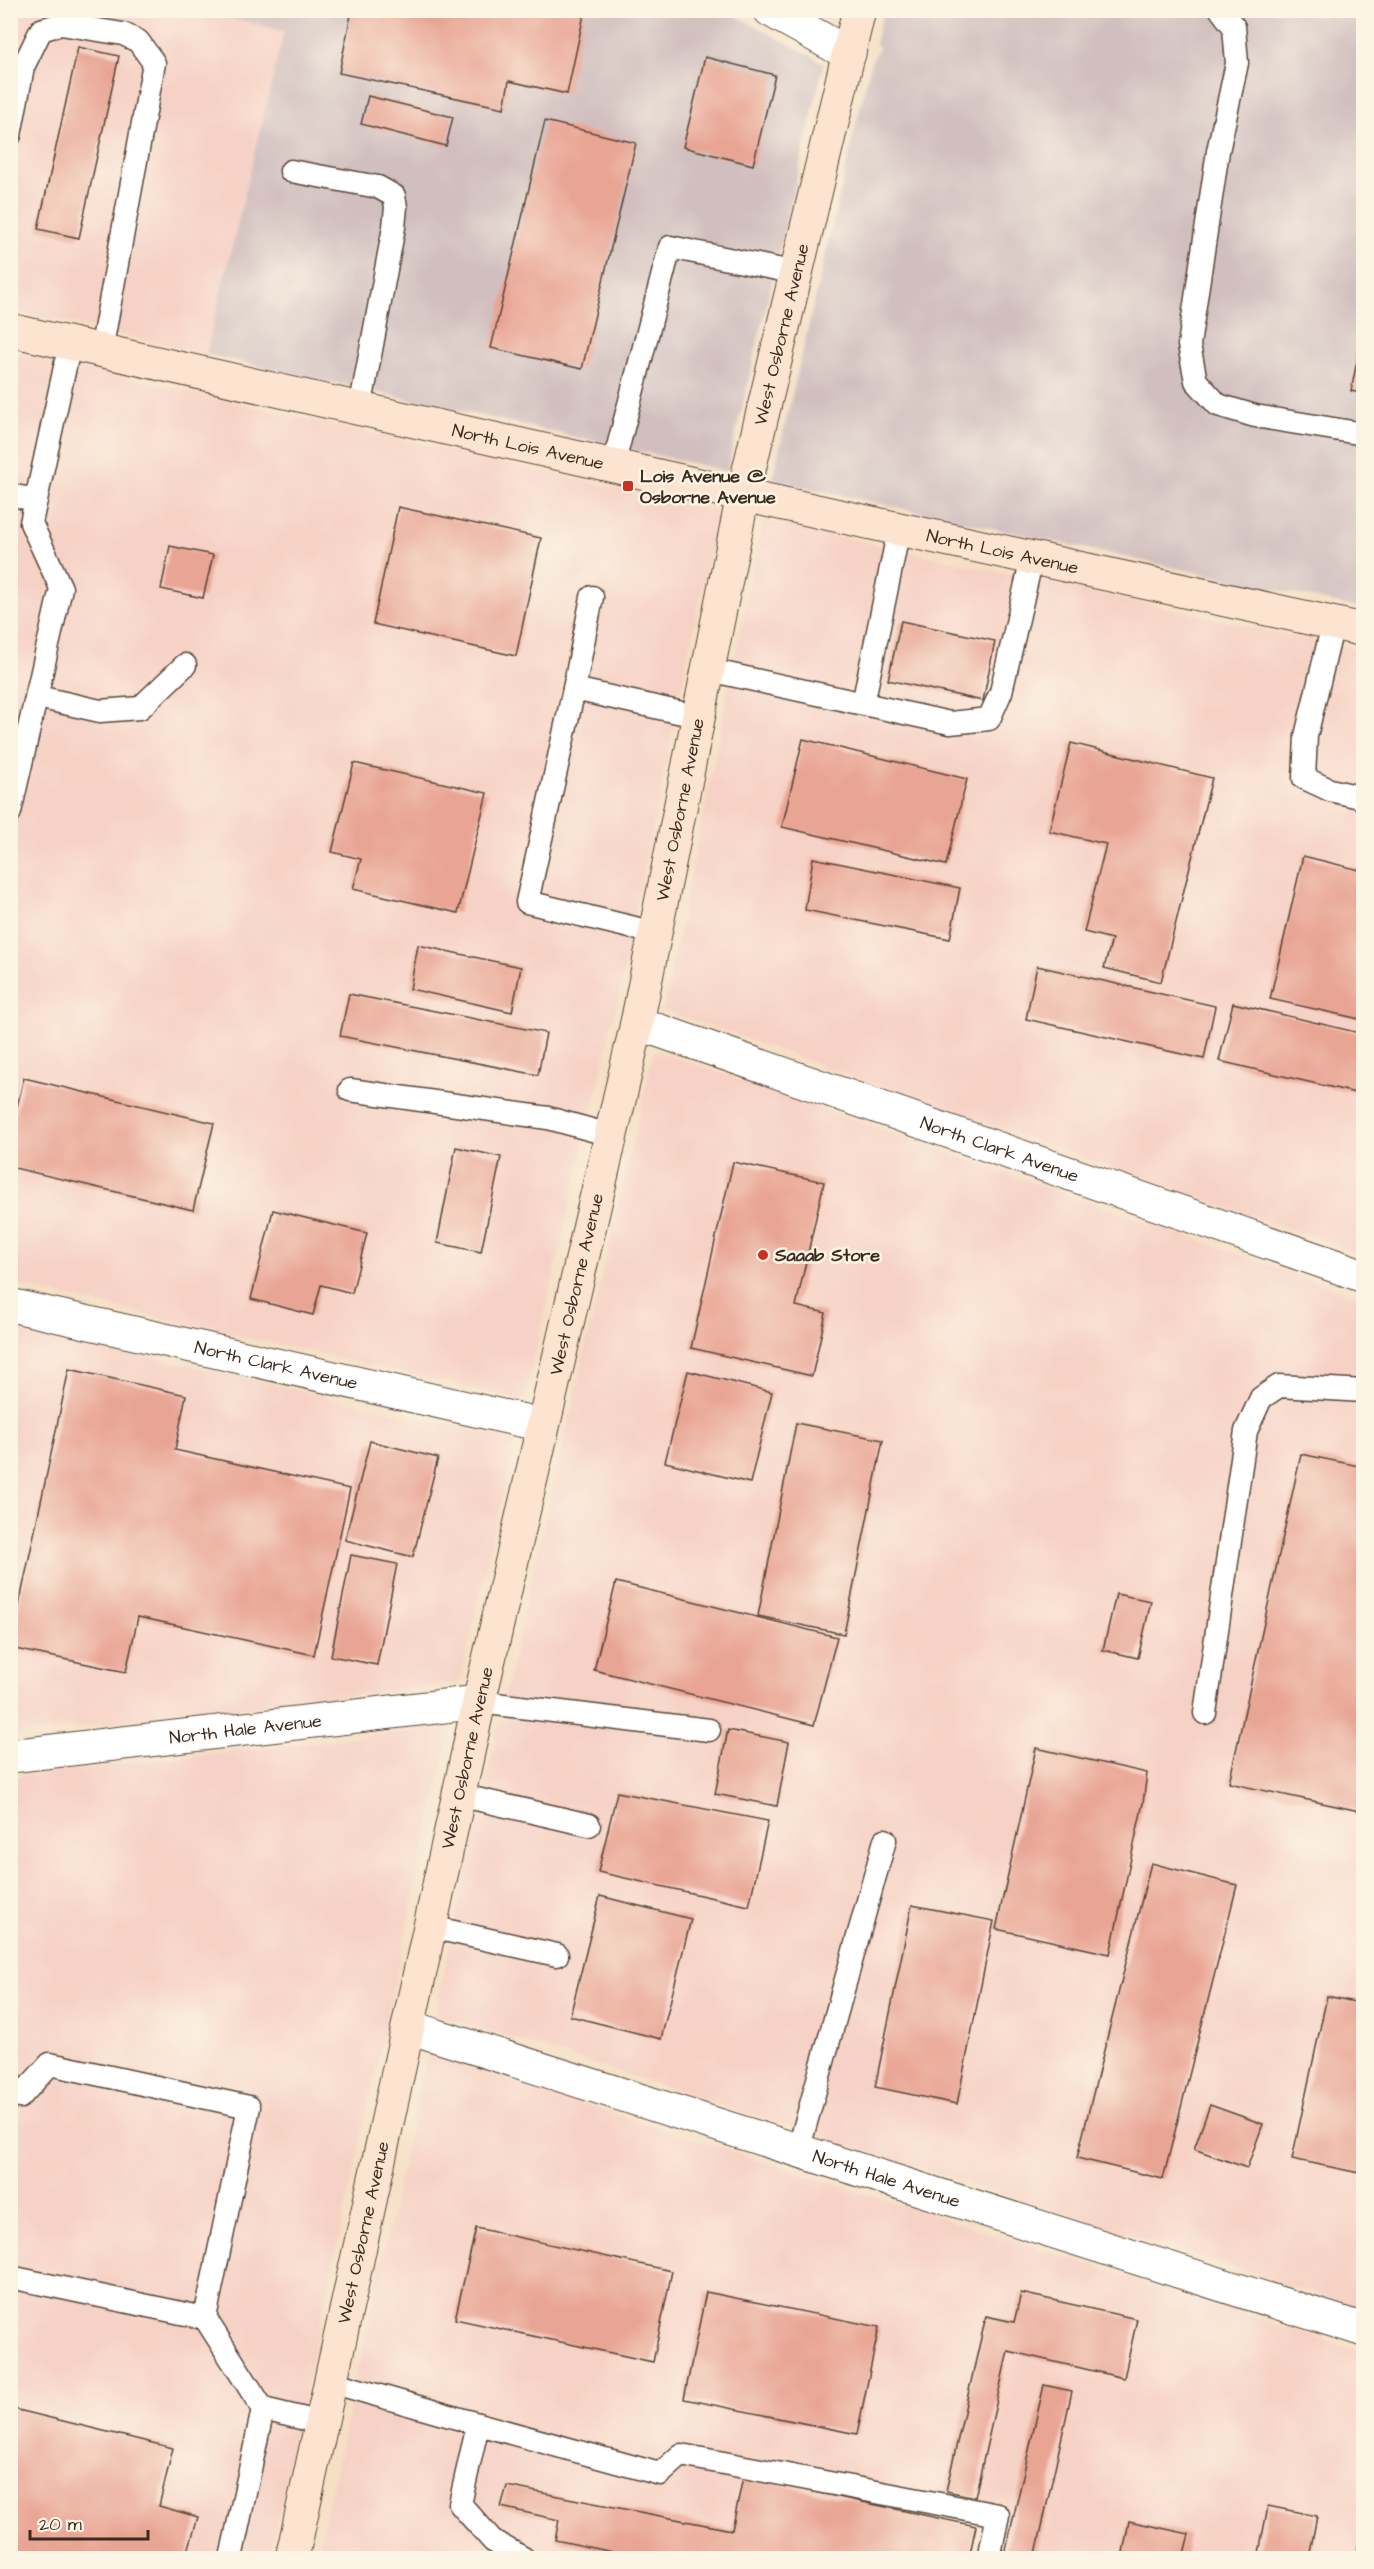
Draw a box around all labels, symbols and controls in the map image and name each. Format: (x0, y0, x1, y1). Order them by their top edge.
street label: West Osborne Avenue (748, 241, 815, 428)
street label: North Lois Avenue (450, 417, 607, 476)
place label: Lois Avenue @ Osborne Avenue (640, 464, 776, 510)
marker: Lois Avenue @ Osborne Avenue (621, 479, 635, 493)
street label: North Lois Avenue (924, 523, 1081, 580)
street label: West Osborne Avenue (649, 716, 710, 903)
street label: North Clark Avenue (917, 1110, 1083, 1188)
street label: West Osborne Avenue (543, 1191, 609, 1378)
place label: Saaab Store (774, 1243, 880, 1268)
marker: Saaab Store (756, 1248, 770, 1262)
street label: North Clark Avenue (192, 1335, 360, 1396)
street label: West Osborne Avenue (435, 1664, 499, 1851)
street label: North Hale Avenue (168, 1708, 323, 1750)
street label: West Osborne Avenue (331, 2139, 395, 2326)
street label: North Hale Avenue (810, 2143, 964, 2214)
scale bar (30, 2503, 148, 2541)
text: 20 m (39, 2512, 82, 2537)

